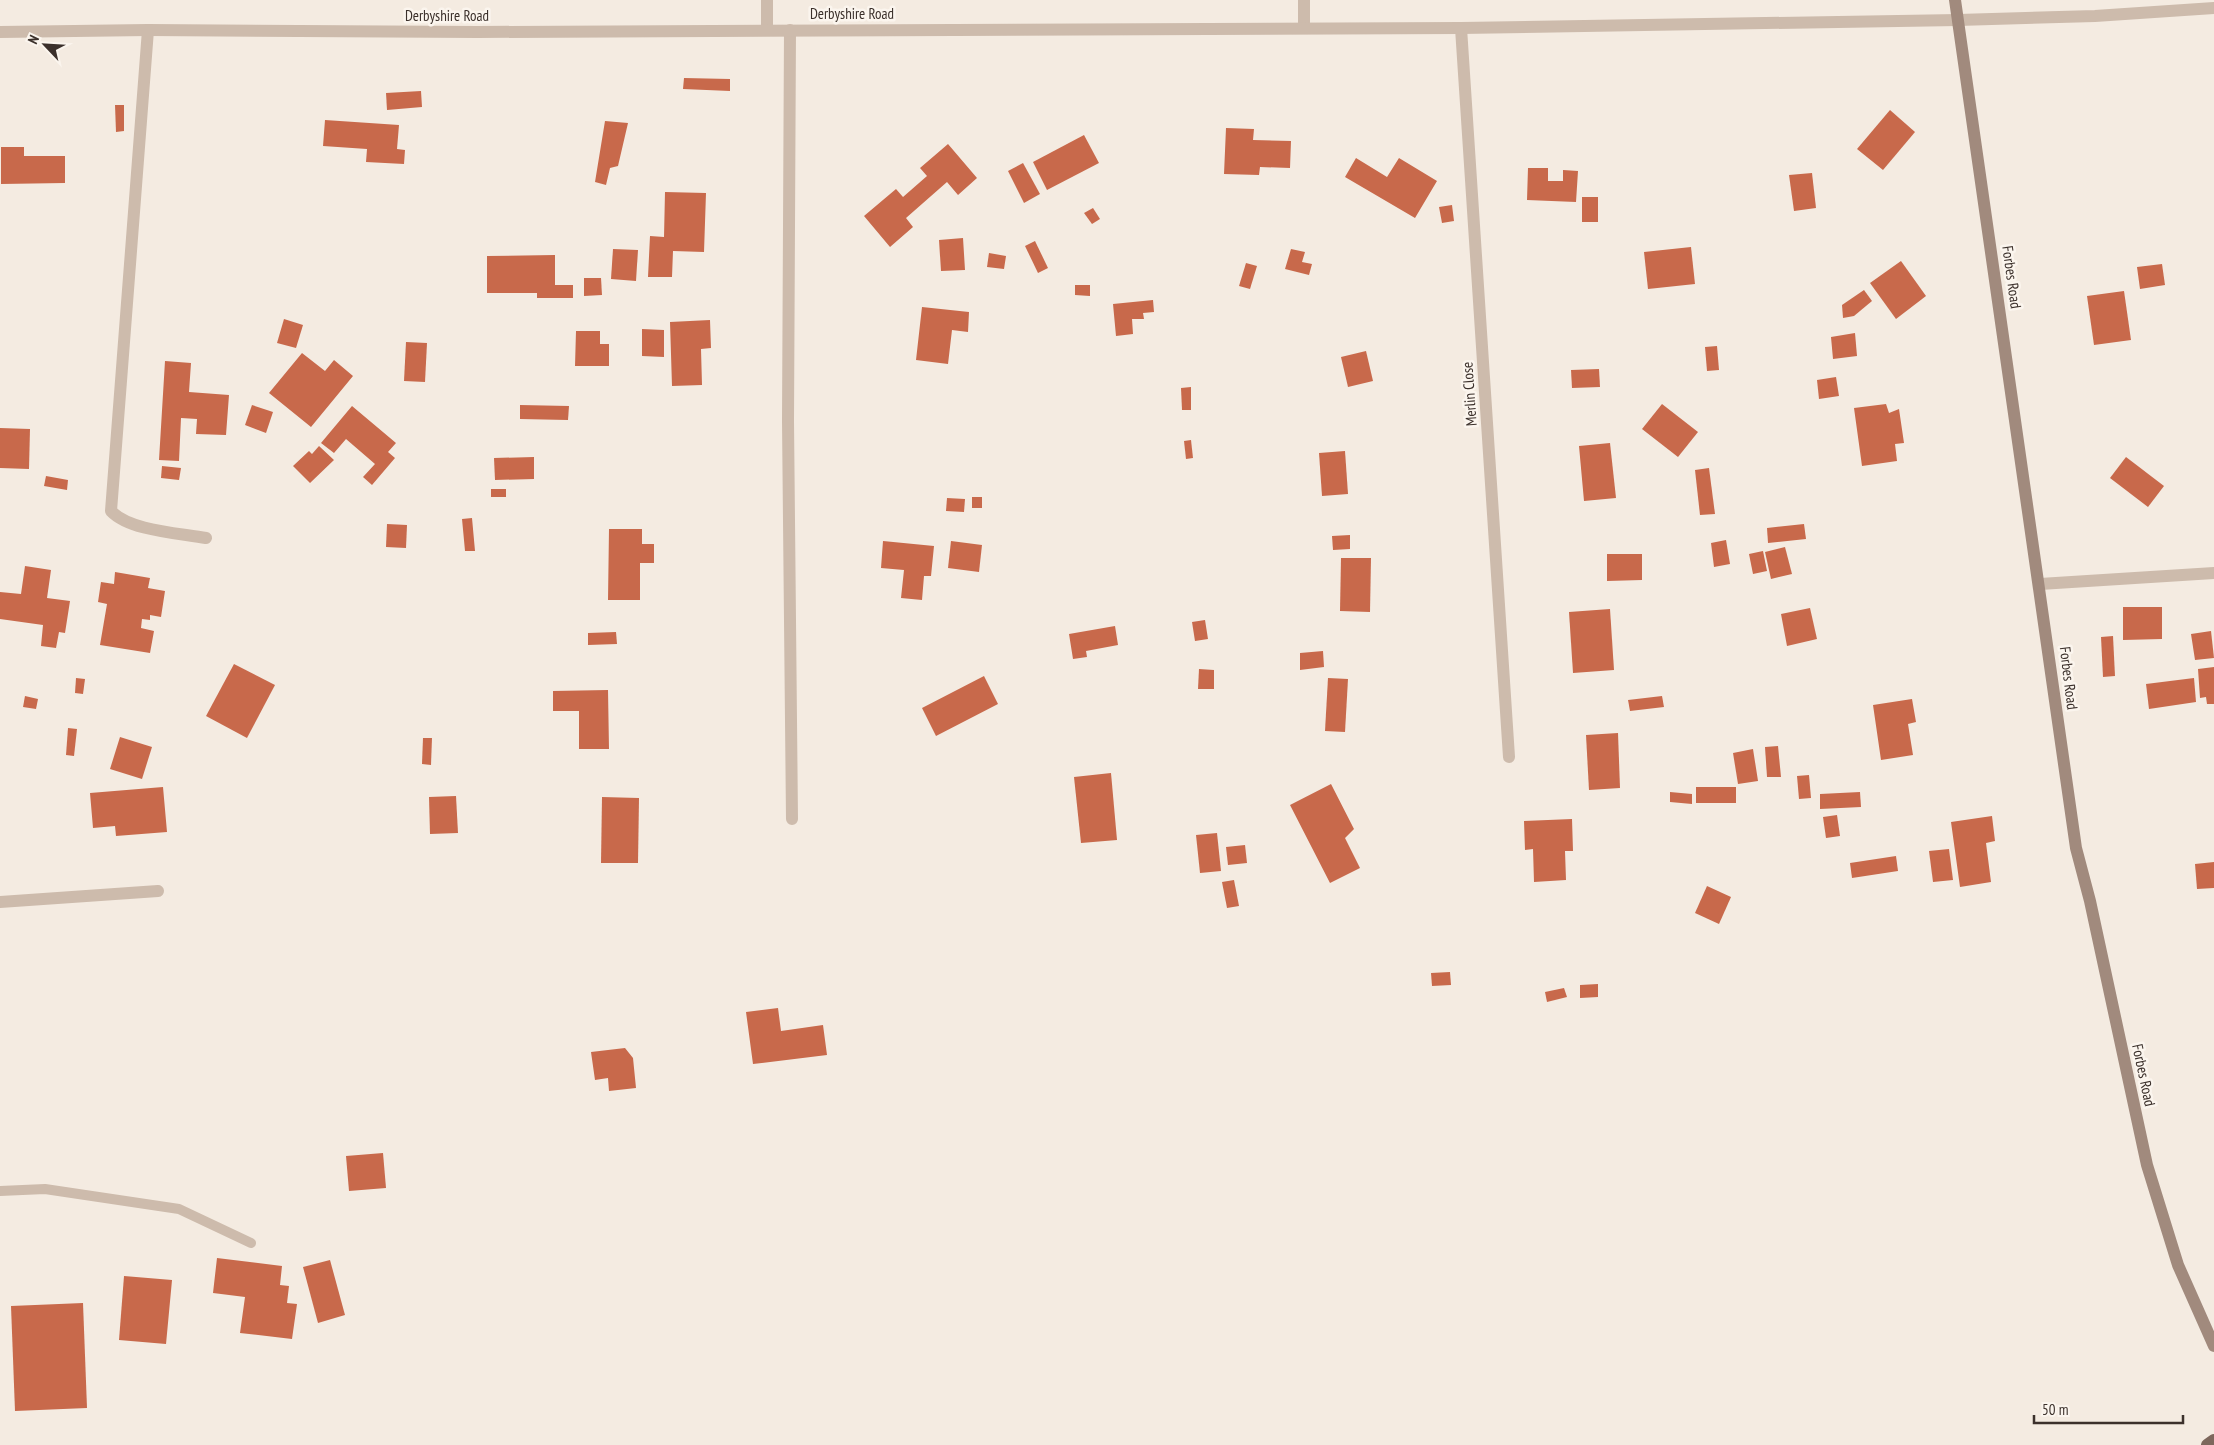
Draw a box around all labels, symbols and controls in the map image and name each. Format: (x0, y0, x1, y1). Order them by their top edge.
street label: Derbyshire Road (810, 4, 894, 23)
street label: Derbyshire Road (405, 6, 489, 25)
north arrow (20, 20, 70, 70)
text: N (23, 32, 43, 47)
street label: Forbes Road (1998, 244, 2026, 310)
street label: Merlin Close (1457, 361, 1481, 427)
street label: Forbes Road (2056, 645, 2082, 711)
street label: Forbes Road (2128, 1042, 2160, 1108)
scale bar (2034, 1392, 2183, 1424)
text: 50 m (2042, 1400, 2068, 1419)

